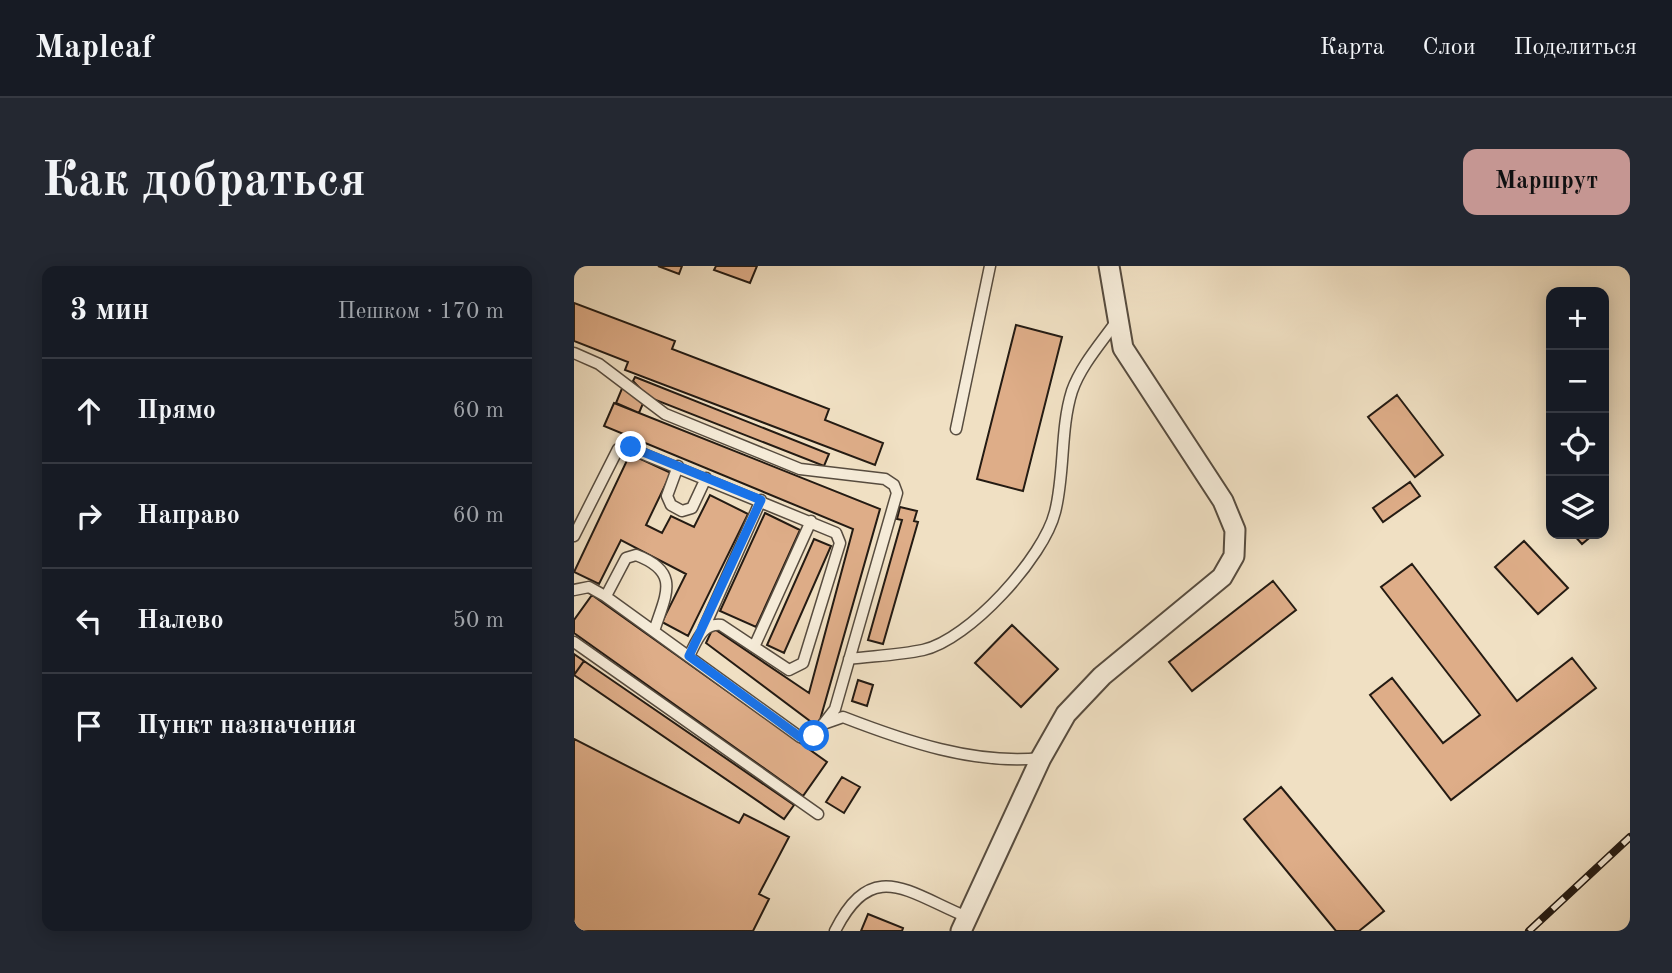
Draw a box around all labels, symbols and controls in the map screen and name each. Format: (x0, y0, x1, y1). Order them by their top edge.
text: Mapleaf (35, 32, 153, 65)
text: Карта (1320, 36, 1385, 60)
text: Слои (1423, 36, 1476, 60)
text: Поделиться (1514, 36, 1637, 60)
button: Маршрут (1463, 149, 1630, 215)
text: Как добраться (42, 158, 366, 207)
map controls (1546, 287, 1609, 539)
button: + (1546, 287, 1609, 350)
text: 3 мин (70, 296, 149, 326)
text: Пешком · 170 m (338, 300, 504, 323)
button: − (1546, 350, 1609, 413)
icon: ahead (70, 392, 108, 430)
text: Прямо (137, 398, 216, 424)
text: 60 m (453, 399, 504, 422)
button: locate (1546, 413, 1609, 476)
route end (615, 431, 646, 462)
button: layers (1546, 476, 1609, 539)
icon: right (70, 497, 108, 535)
text: Направо (137, 503, 240, 529)
text: 60 m (453, 504, 504, 527)
icon: left (70, 602, 108, 640)
text: Налево (137, 608, 224, 634)
text: 50 m (453, 609, 504, 632)
icon: arrive (70, 707, 108, 745)
text: Пункт назначения (137, 713, 356, 739)
route start (798, 720, 829, 751)

